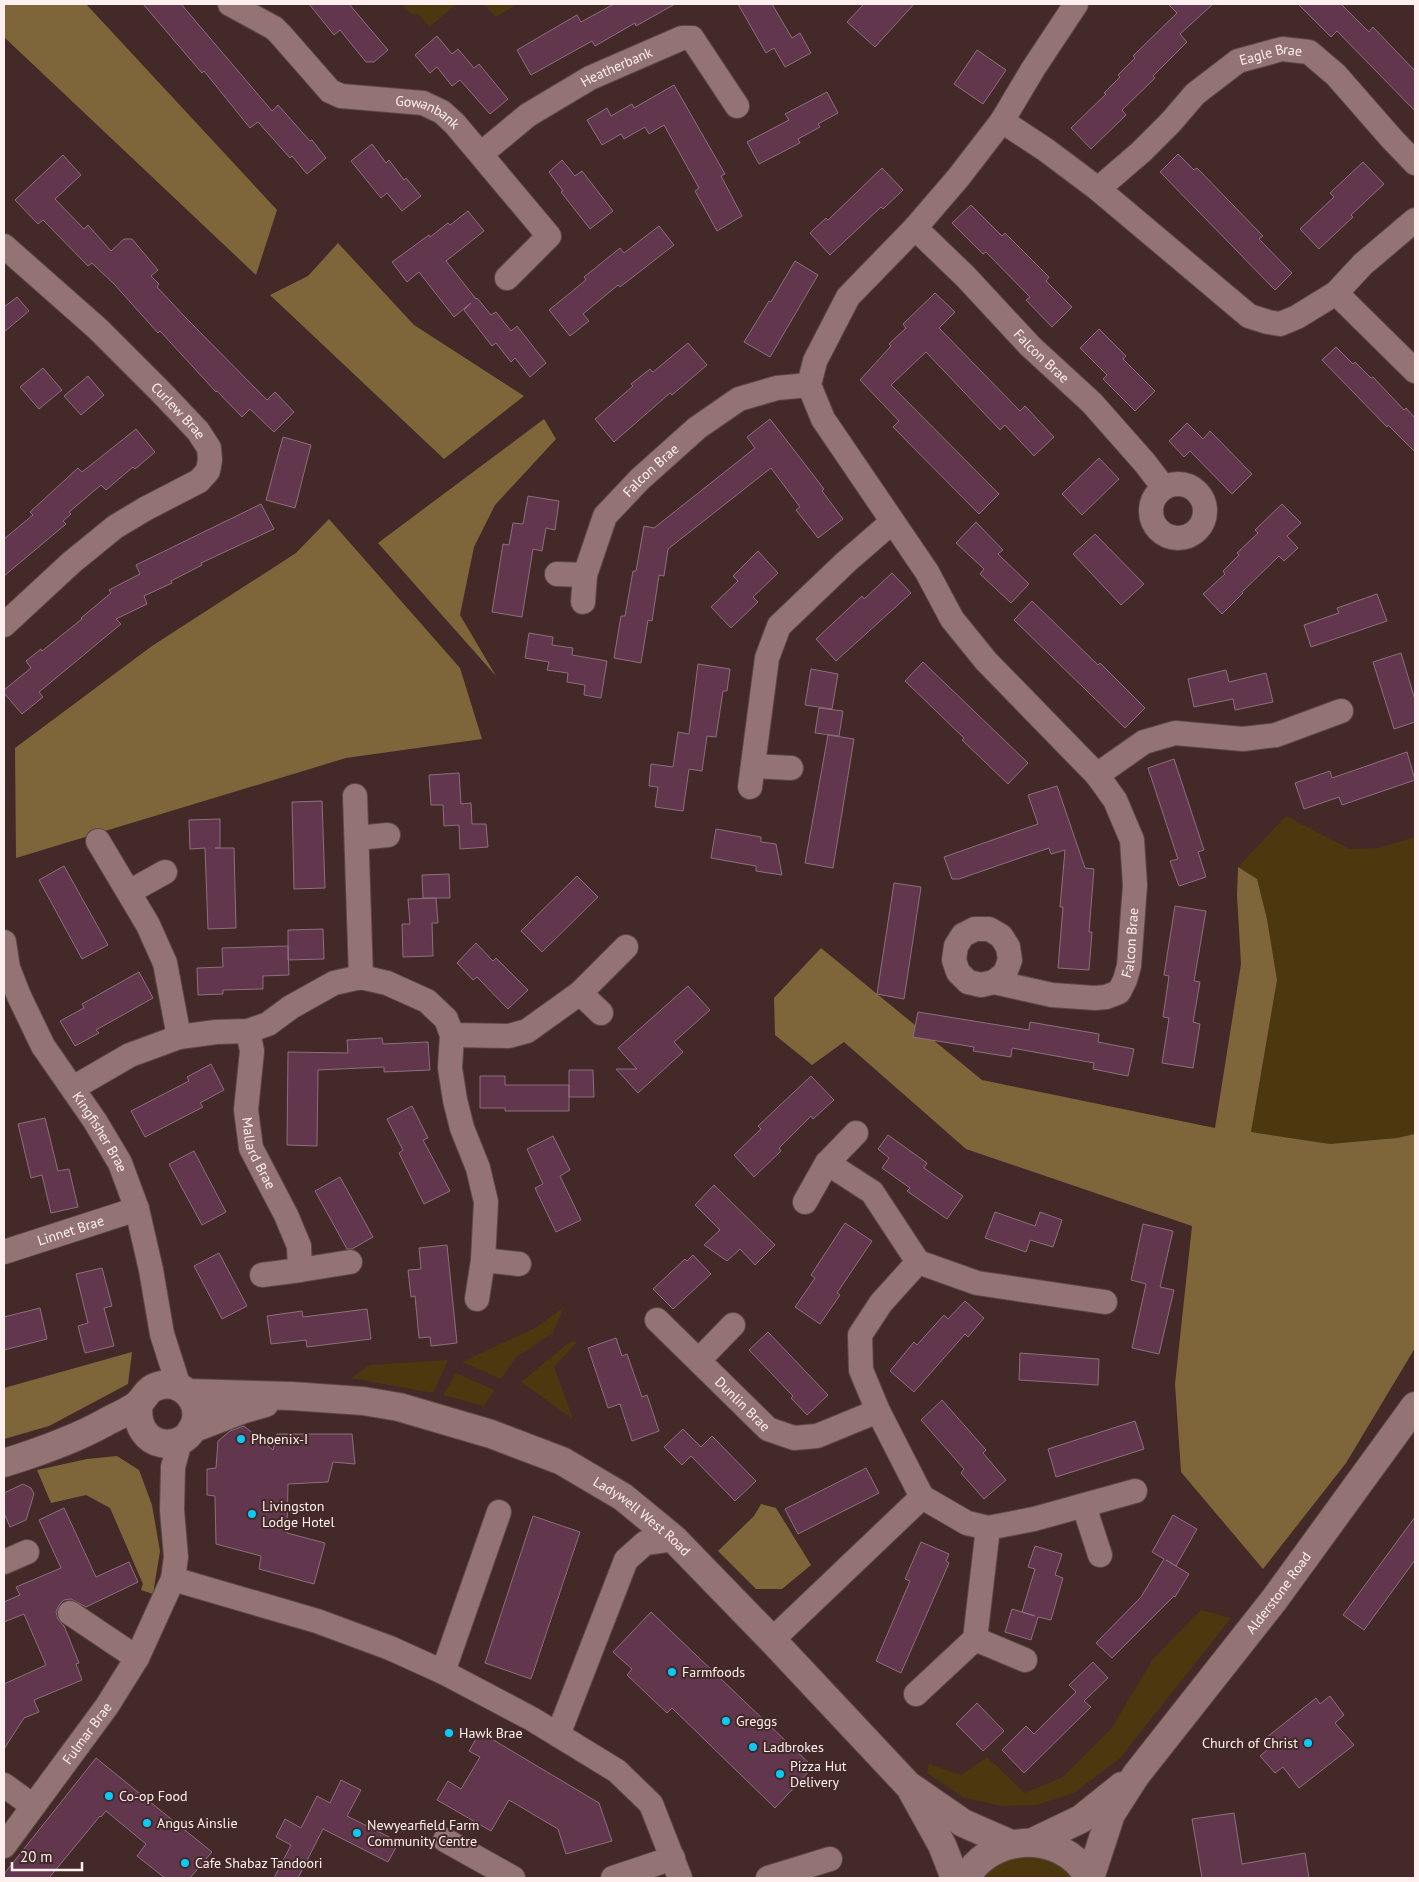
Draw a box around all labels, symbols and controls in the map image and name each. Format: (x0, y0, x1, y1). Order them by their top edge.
street label: Eagle Brae (1237, 40, 1303, 69)
street label: Heatherbank (577, 43, 655, 91)
street label: Gowanbank (395, 92, 464, 133)
street label: Falcon Brae (1010, 325, 1073, 387)
street label: Curlew Brae (147, 378, 210, 442)
street label: Falcon Brae (619, 440, 682, 501)
street label: Falcon Brae (1117, 907, 1142, 980)
street label: Kingfisher Brae (68, 1088, 131, 1174)
street label: Mallard Brae (238, 1116, 280, 1192)
street label: Linnet Brae (35, 1211, 106, 1250)
street label: Dunlin Brae (711, 1373, 774, 1435)
place label: Phoenix-I (251, 1430, 308, 1448)
marker: Phoenix-I (235, 1433, 247, 1445)
street label: Ladywell West Road (590, 1472, 695, 1560)
place label: Livingston Lodge Hotel (262, 1497, 335, 1531)
marker: Livingston Lodge Hotel (246, 1508, 258, 1520)
street label: Alderstone Road (1242, 1548, 1315, 1637)
place label: Farmfoods (682, 1663, 745, 1681)
marker: Farmfoods (666, 1666, 678, 1678)
street label: Fulmar Brae (58, 1699, 116, 1768)
place label: Greggs (736, 1712, 777, 1730)
marker: Greggs (720, 1715, 732, 1727)
place label: Hawk Brae (459, 1724, 523, 1742)
marker: Hawk Brae (443, 1727, 455, 1739)
place label: Church of Christ (1202, 1734, 1298, 1752)
marker: Church of Christ (1302, 1737, 1314, 1749)
place label: Ladbrokes (763, 1738, 824, 1756)
marker: Ladbrokes (747, 1741, 759, 1753)
place label: Pizza Hut Delivery (790, 1757, 847, 1791)
marker: Pizza Hut Delivery (774, 1768, 786, 1780)
place label: Co-op Food (119, 1787, 188, 1805)
marker: Co-op Food (103, 1790, 115, 1802)
place label: Angus Ainslie (157, 1814, 238, 1832)
place label: Newyearfield Farm Community Centre (367, 1816, 479, 1850)
marker: Angus Ainslie (141, 1817, 153, 1829)
marker: Newyearfield Farm Community Centre (351, 1827, 363, 1839)
scale bar (12, 1840, 82, 1872)
text: 20 m (20, 1847, 53, 1866)
place label: Cafe Shabaz Tandoori (195, 1854, 323, 1872)
marker: Cafe Shabaz Tandoori (179, 1857, 191, 1869)

